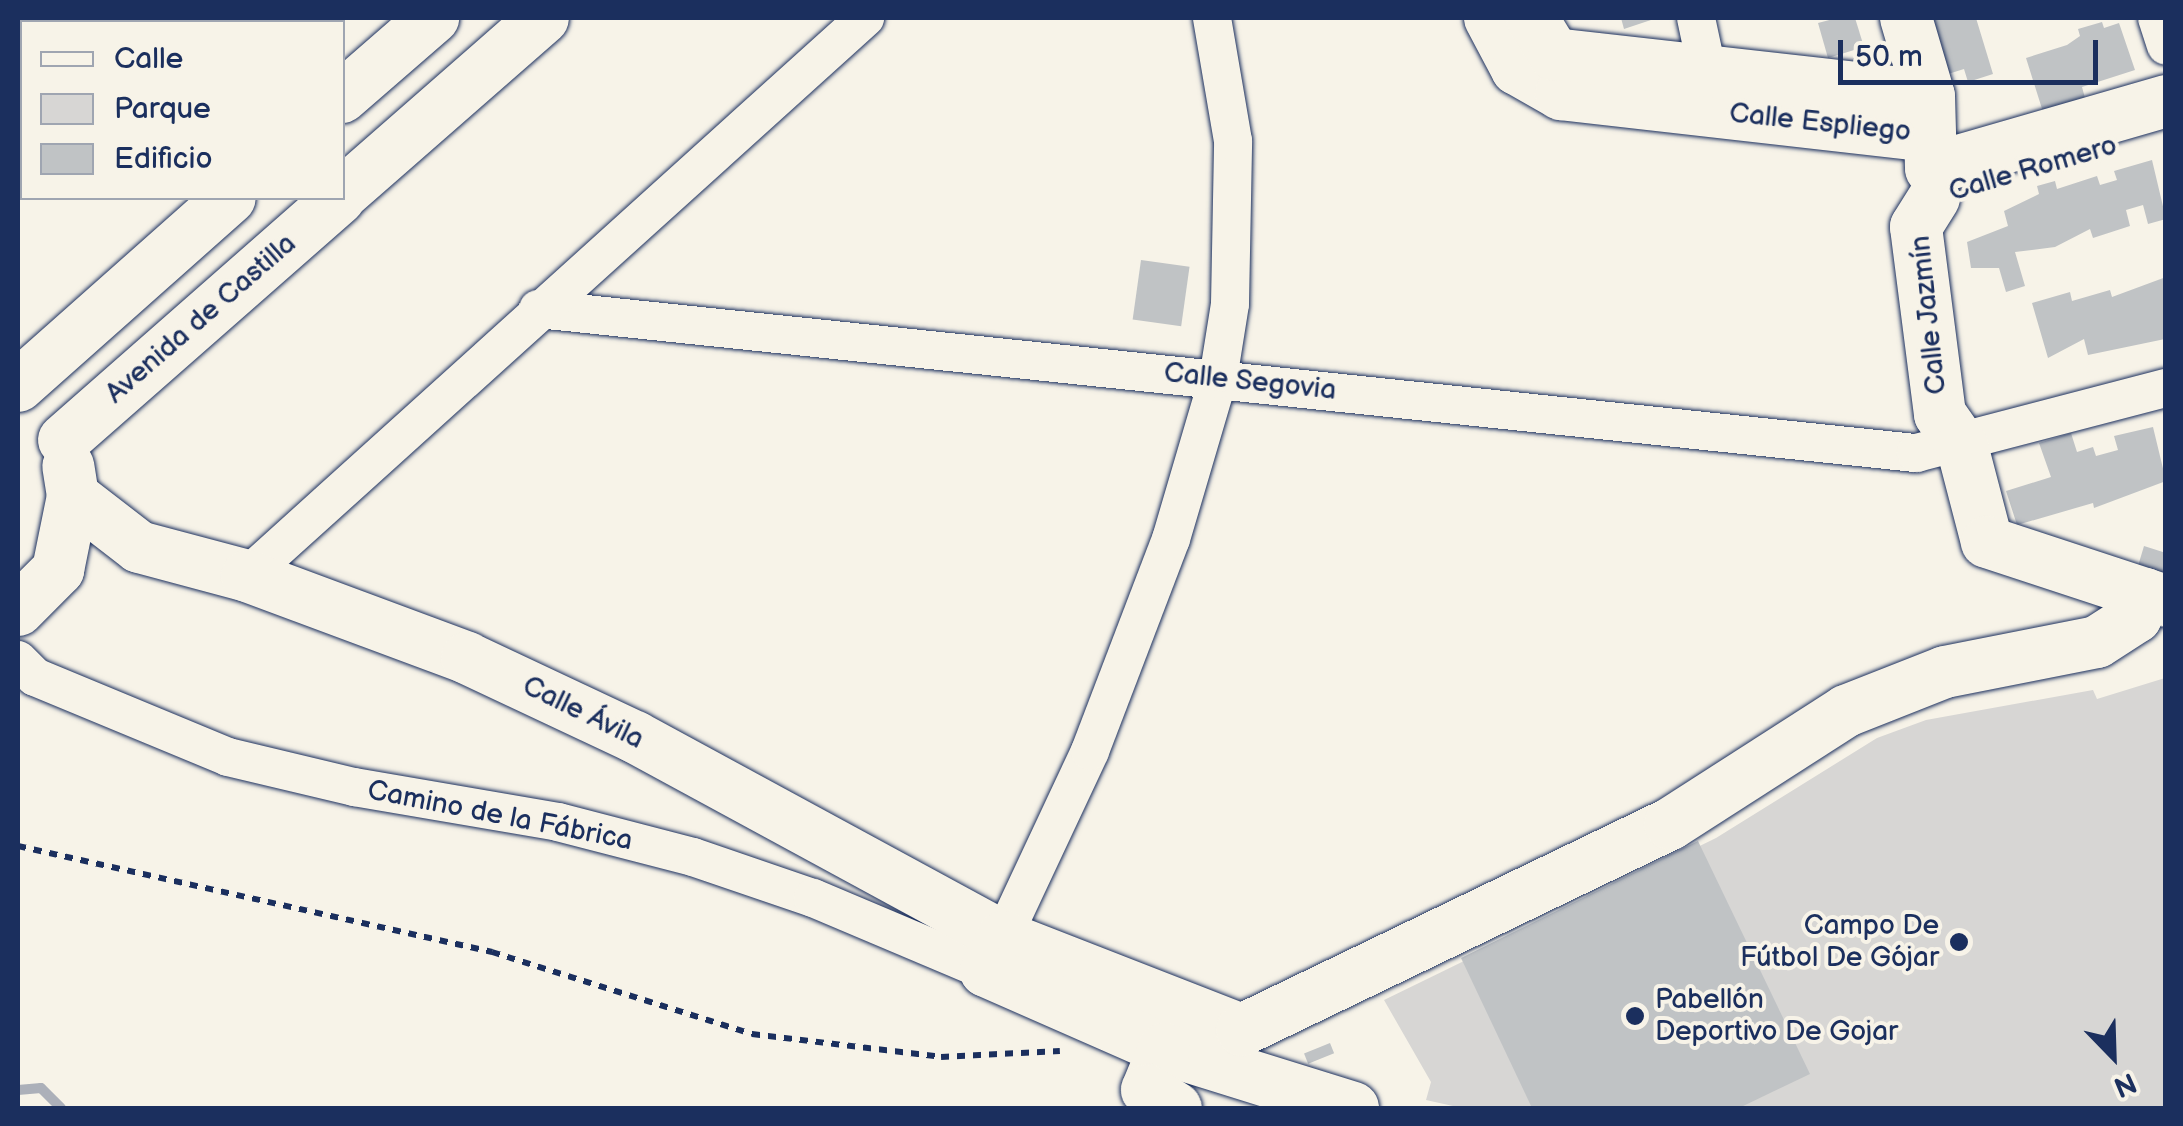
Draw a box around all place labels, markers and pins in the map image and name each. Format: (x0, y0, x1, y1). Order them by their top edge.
place label: Campo De Fútbol De Gójar (1740, 909, 1939, 975)
marker: Campo De Fútbol De Gójar (1948, 931, 1970, 953)
place label: Pabellón Deportivo De Gojar (1655, 983, 1898, 1049)
marker: Pabellón Deportivo De Gojar (1624, 1005, 1646, 1027)

